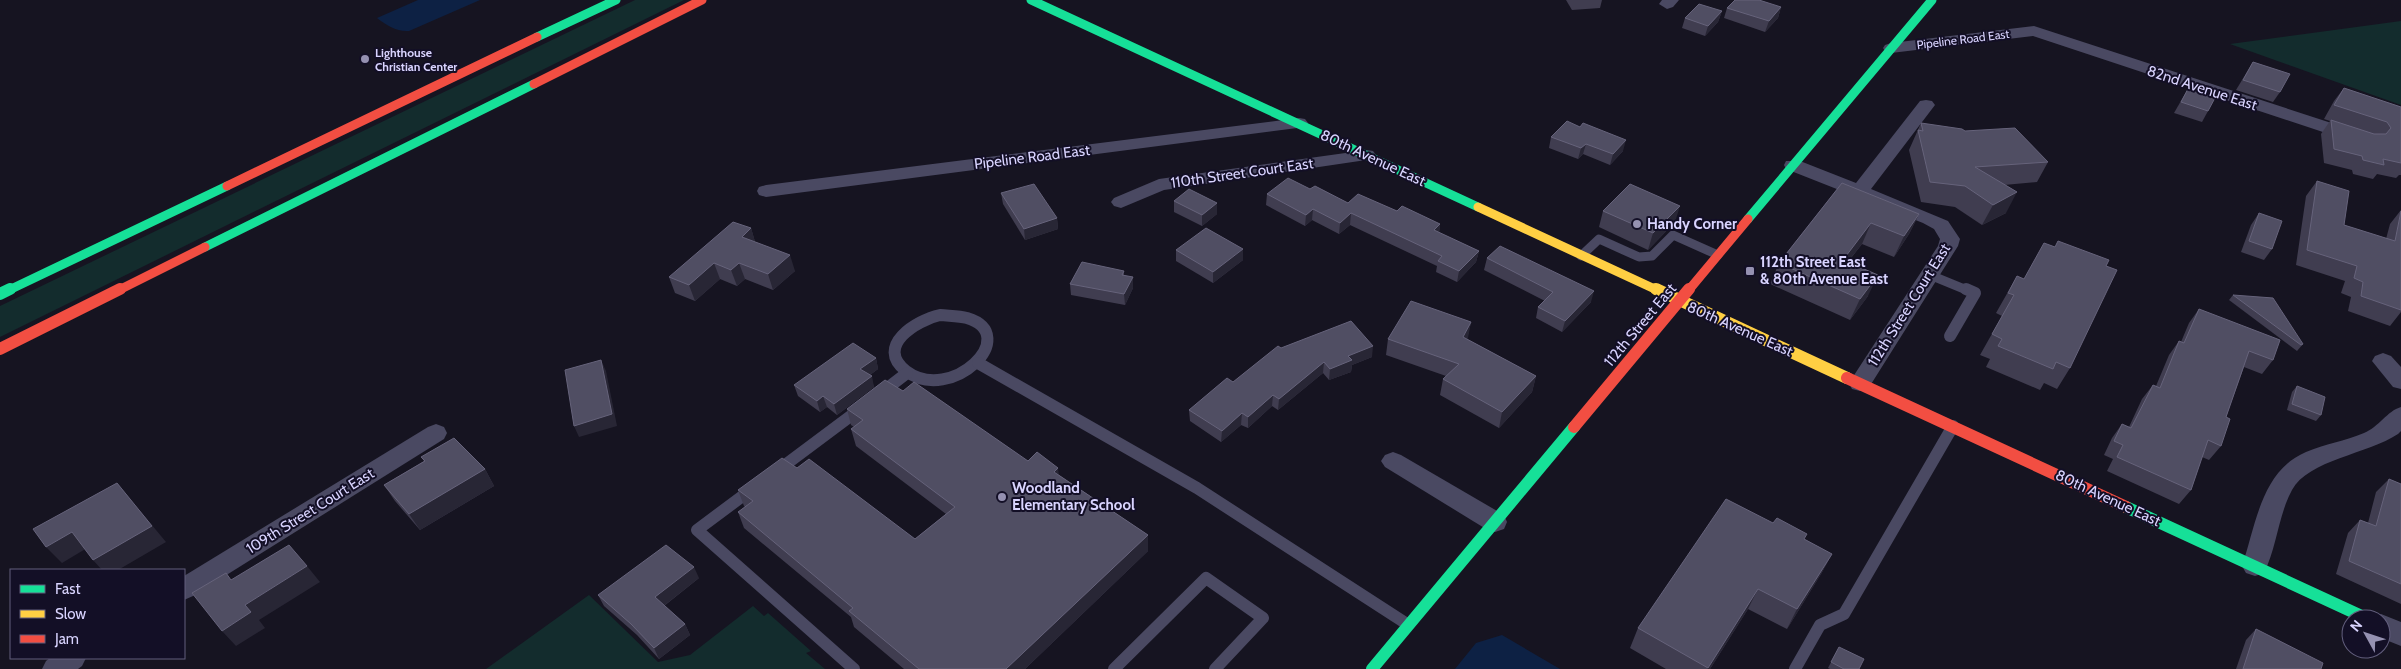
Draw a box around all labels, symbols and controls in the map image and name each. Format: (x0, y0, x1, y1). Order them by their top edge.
street label: Pipeline Road East (1916, 26, 2010, 52)
place label: Lighthouse Christian Center (375, 45, 457, 74)
marker: Lighthouse Christian Center (359, 53, 371, 65)
street label: 82nd Avenue East (2145, 62, 2259, 114)
street label: 80th Avenue East (1318, 126, 1428, 190)
street label: Pipeline Road East (973, 141, 1091, 173)
street label: 110th Street Court East (1170, 154, 1314, 192)
place label: Handy Corner (1647, 215, 1737, 233)
marker: Handy Corner (1631, 218, 1643, 230)
street label: 112th Street Court East (1864, 240, 1954, 370)
place label: 112th Street East & 80th Avenue East (1760, 253, 1888, 288)
marker: 112th Street East & 80th Avenue East (1744, 265, 1756, 277)
street label: 112th Street East (1600, 280, 1680, 370)
street label: 80th Avenue East (1684, 298, 1796, 360)
street label: 109th Street Court East (243, 464, 377, 558)
street label: 80th Avenue East (2053, 466, 2163, 530)
place label: Woodland Elementary School (1012, 479, 1135, 514)
marker: Woodland Elementary School (996, 491, 1008, 503)
legend (10, 569, 185, 659)
text: Fast (55, 580, 80, 598)
text: Slow (55, 605, 86, 623)
north arrow (2341, 609, 2391, 659)
text: N (2346, 616, 2366, 635)
text: Jam (54, 630, 79, 648)

